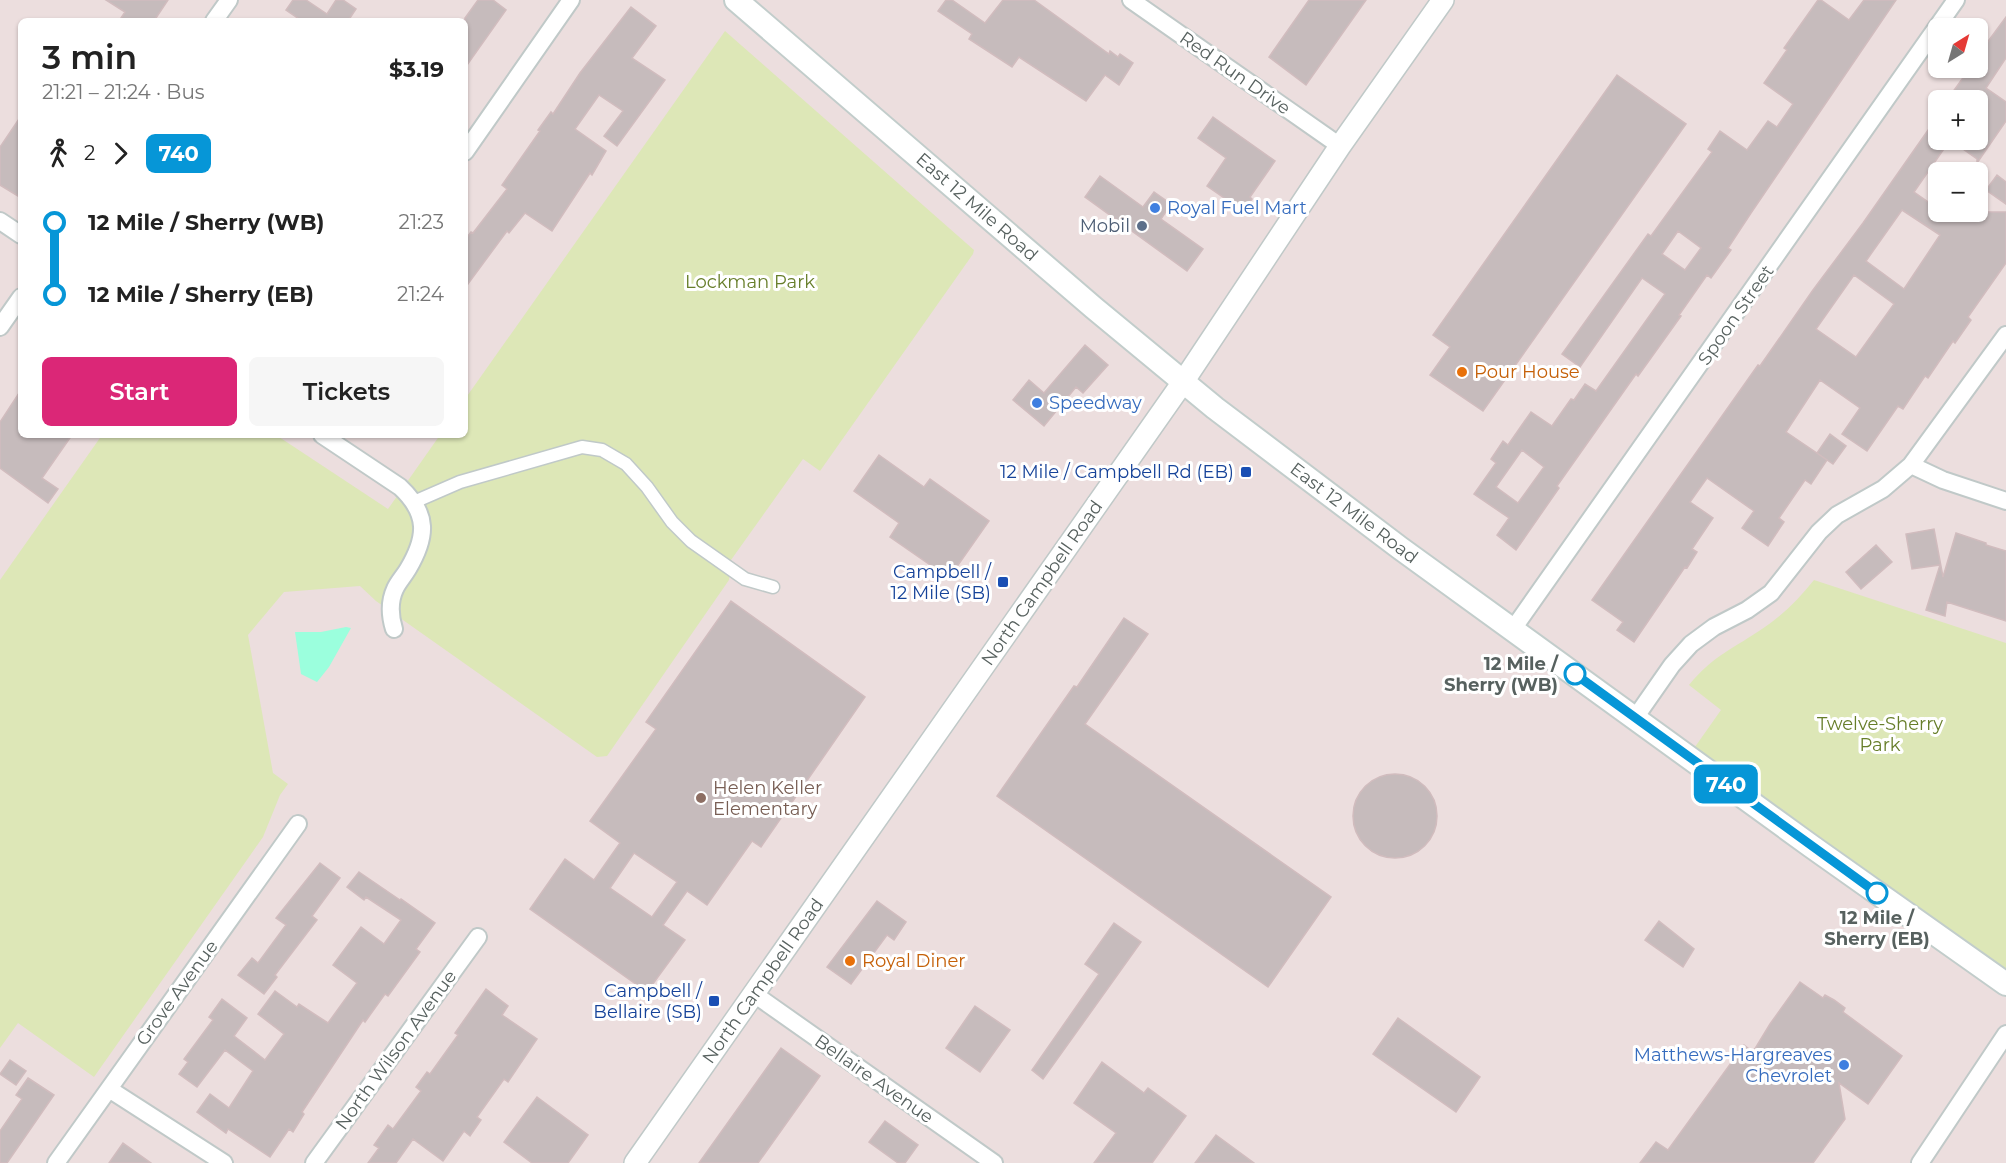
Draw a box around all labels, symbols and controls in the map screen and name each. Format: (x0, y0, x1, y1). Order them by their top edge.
north arrow (1928, 18, 1988, 78)
map controls (1928, 18, 1988, 222)
street label: Red Run Drive (1175, 27, 1295, 119)
text: 3 min (42, 37, 137, 77)
text: $3.19 (389, 56, 444, 83)
text: 21:21 – 21:24 · Bus (42, 80, 205, 104)
button: + (1928, 90, 1988, 150)
icon: walk (42, 137, 75, 170)
icon: forward (104, 137, 137, 170)
text: 2 (84, 141, 95, 165)
text: 740 (158, 141, 199, 166)
street label: East 12 Mile Road (912, 148, 1042, 266)
button: − (1928, 162, 1988, 222)
place label: Royal Fuel Mart (1167, 197, 1307, 219)
marker: Royal Fuel Mart (1148, 201, 1162, 215)
text: 12 Mile / Sherry (WB) (88, 209, 324, 236)
text: 21:23 (399, 210, 444, 234)
place label: Mobil (1080, 215, 1130, 237)
marker: Mobil (1135, 219, 1149, 233)
street label: Spoon Street (1693, 261, 1779, 369)
park label: Lockman Park (685, 271, 815, 293)
text: 12 Mile / Sherry (EB) (88, 281, 314, 308)
text: 21:24 (397, 282, 444, 306)
button: Start (42, 357, 237, 426)
button: Tickets (249, 357, 444, 426)
place label: Pour House (1474, 361, 1580, 383)
marker: Pour House (1455, 365, 1469, 379)
place label: Speedway (1049, 392, 1142, 414)
marker: Speedway (1030, 396, 1044, 410)
street label: East 12 Mile Road (1286, 458, 1422, 568)
place label: 12 Mile / Campbell Rd (EB) (1000, 461, 1234, 483)
marker: 12 Mile / Campbell Rd (EB) (1239, 465, 1253, 479)
street label: North Campbell Road (977, 496, 1107, 670)
place label: Campbell / 12 Mile (SB) (891, 561, 992, 604)
marker: Campbell / 12 Mile (SB) (996, 575, 1010, 589)
place label: 12 Mile / Sherry (WB) (1444, 653, 1559, 696)
marker: 12 Mile / Sherry (WB) (1564, 663, 1586, 685)
park label: Twelve-Sherry Park (1817, 713, 1943, 756)
line badge: 740 (1692, 764, 1760, 804)
text: 740 (1706, 772, 1746, 797)
place label: Helen Keller Elementary (713, 777, 822, 820)
marker: Helen Keller Elementary (694, 791, 708, 805)
marker: 12 Mile / Sherry (EB) (1866, 882, 1888, 904)
street label: North Campbell Road (698, 894, 828, 1068)
place label: 12 Mile / Sherry (EB) (1824, 907, 1930, 950)
street label: Grove Avenue (131, 936, 223, 1050)
place label: Royal Diner (862, 950, 966, 972)
marker: Royal Diner (843, 954, 857, 968)
street label: North Wilson Avenue (331, 966, 461, 1134)
place label: Campbell / Bellaire (SB) (593, 980, 703, 1023)
marker: Campbell / Bellaire (SB) (707, 994, 721, 1008)
street label: Bellaire Avenue (810, 1030, 938, 1128)
place label: Matthews-Hargreaves Chevrolet (1634, 1044, 1832, 1087)
marker: Matthews-Hargreaves Chevrolet (1837, 1058, 1851, 1072)

